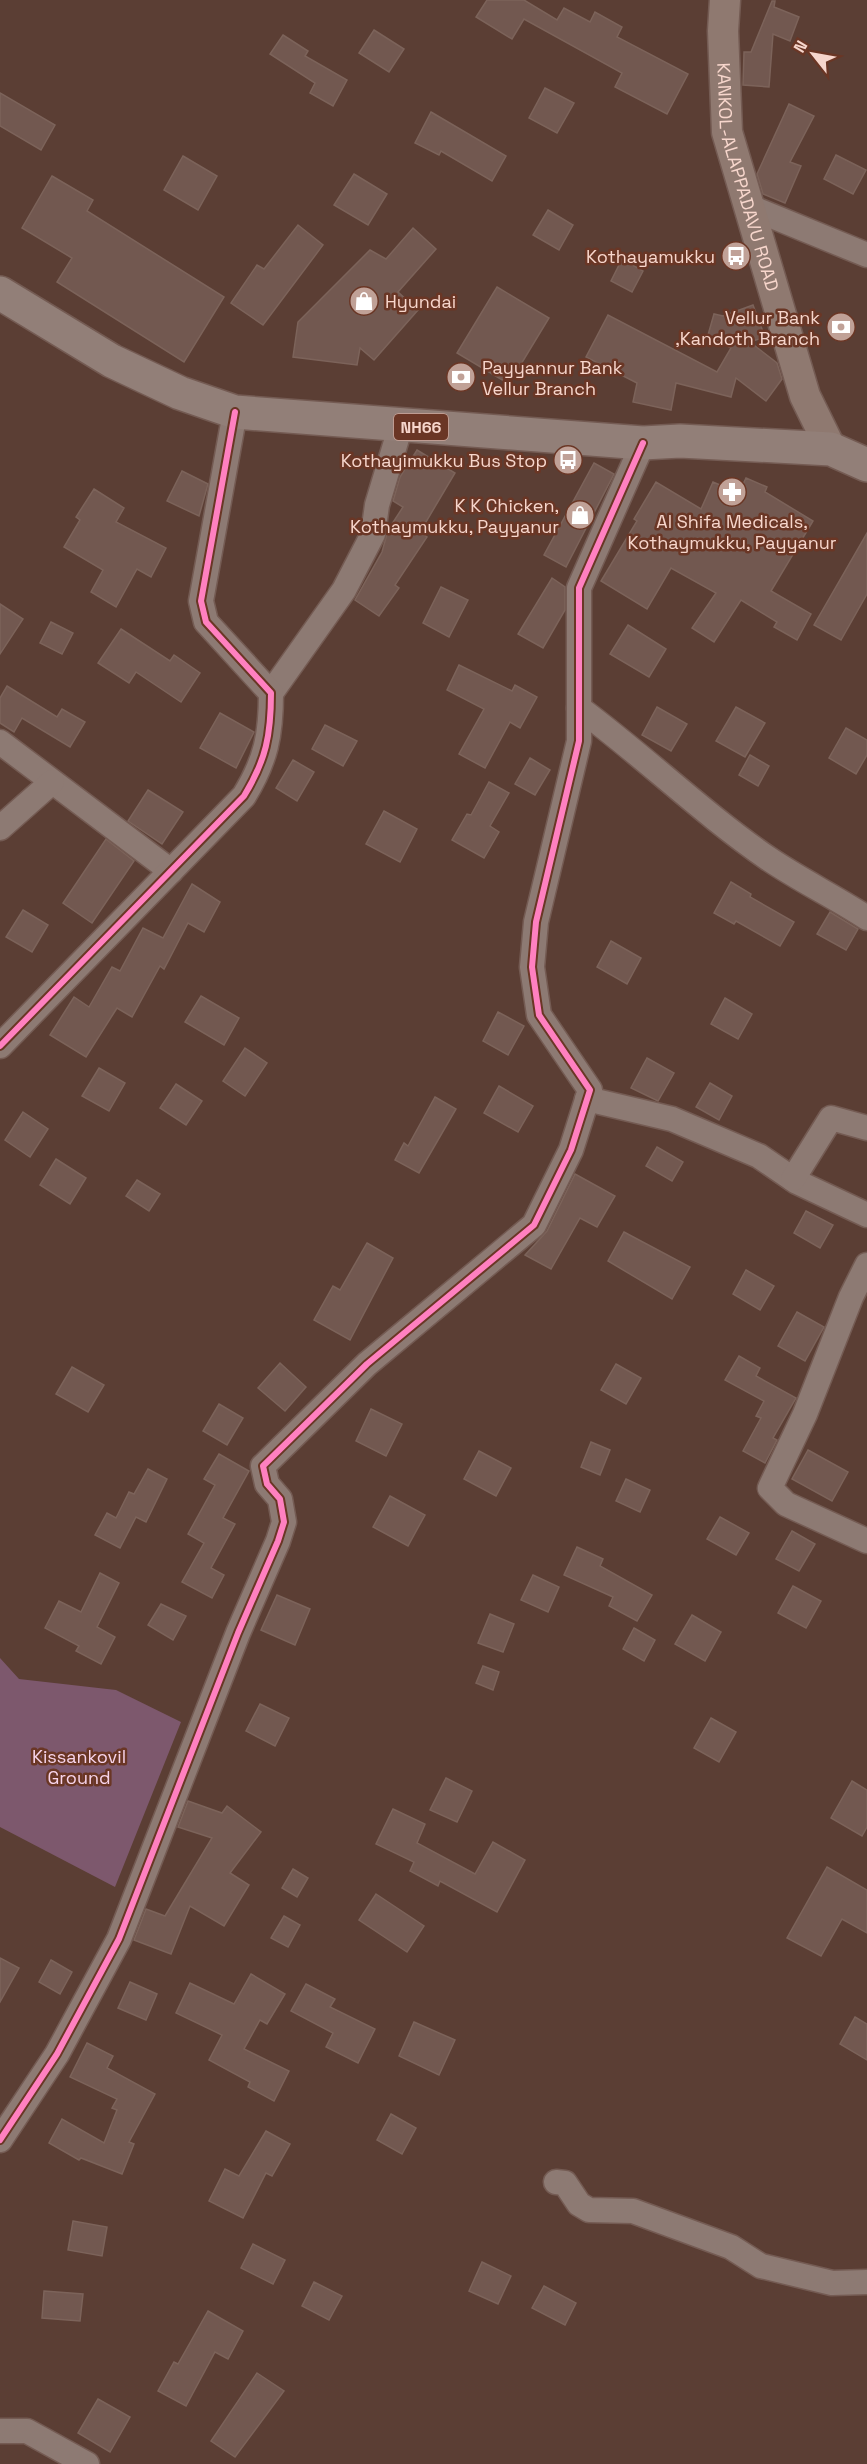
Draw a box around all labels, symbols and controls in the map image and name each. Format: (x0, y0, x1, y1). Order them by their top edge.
north arrow (783, 24, 843, 84)
text: N (789, 37, 812, 57)
street label: KANKOL-ALAPPADAVU ROAD (713, 62, 785, 294)
bus stop icon: Kothayamukku (720, 240, 752, 272)
place label: Kothayamukku (586, 245, 715, 268)
shop icon: Hyundai (348, 285, 380, 317)
place label: Hyundai (385, 290, 456, 313)
place label: Vellur Bank ,Kandoth Branch (675, 306, 820, 350)
bank icon: Vellur Bank ,Kandoth Branch (825, 311, 857, 343)
place label: Payyannur Bank Vellur Branch (482, 356, 623, 400)
bank icon: Payyannur Bank Vellur Branch (445, 361, 477, 393)
road number: NH66 (394, 414, 448, 440)
bus stop icon: Kothayimukku Bus Stop (552, 444, 584, 476)
place label: Kothayimukku Bus Stop (341, 449, 547, 472)
pharmacy icon: Al Shifa Medicals, Kothaymukku, Payyanur (716, 476, 748, 508)
place label: K K Chicken, Kothaymukku, Payyanur (350, 494, 559, 538)
shop icon: K K Chicken, Kothaymukku, Payyanur (564, 499, 596, 531)
place label: Al Shifa Medicals, Kothaymukku, Payyanur (628, 510, 837, 554)
park label: Kissankovil Ground (32, 1745, 126, 1789)

